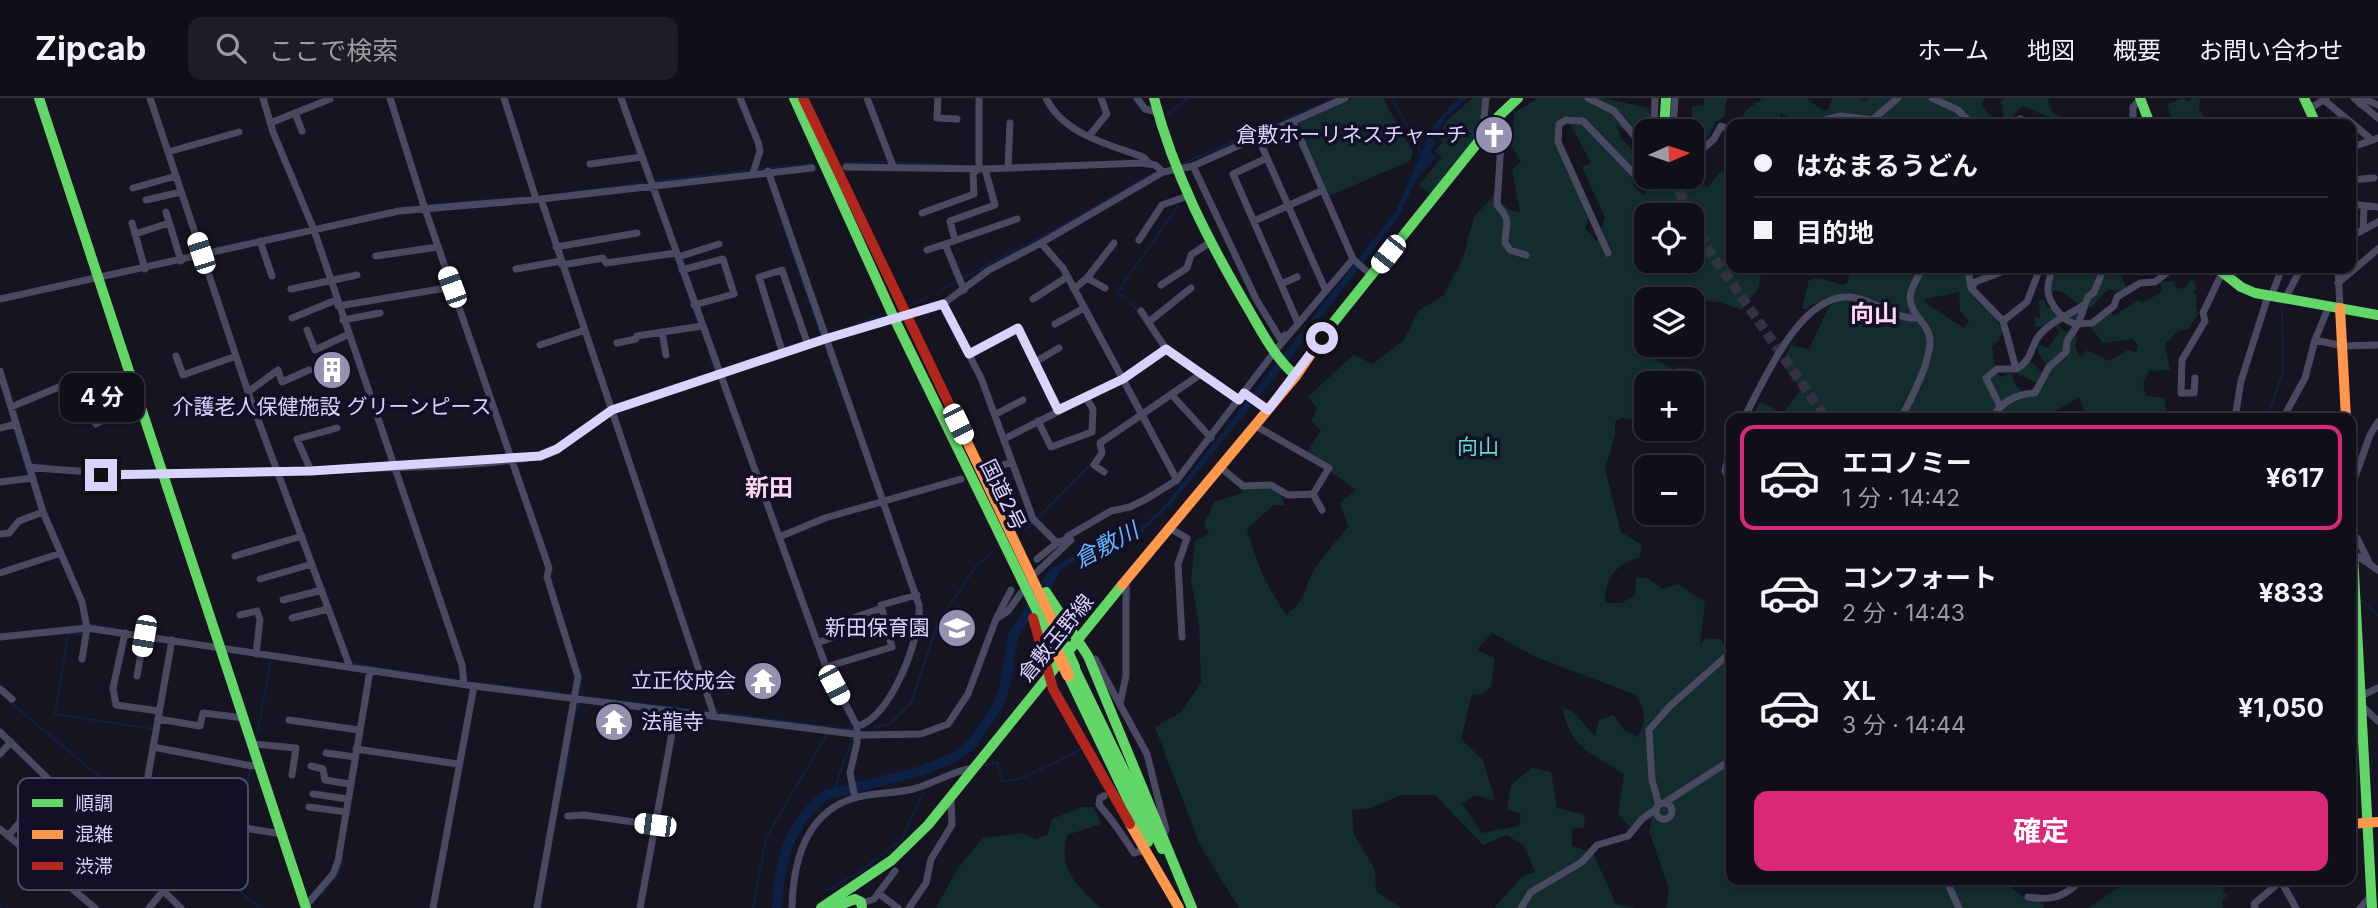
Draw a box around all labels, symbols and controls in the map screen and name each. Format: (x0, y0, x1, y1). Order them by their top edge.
search box (188, 17, 678, 80)
text: Zipcab (35, 28, 146, 68)
icon: search (212, 29, 250, 67)
text: ここで検索 (268, 35, 398, 66)
text: ホーム (1918, 36, 1989, 65)
text: 地図 (2027, 36, 2075, 65)
text: 概要 (2113, 36, 2161, 65)
text: お問い合わせ (2199, 36, 2343, 65)
church icon: 倉敷ホーリネスチャーチ (1473, 114, 1515, 156)
north arrow (1634, 119, 1704, 189)
map controls (1634, 119, 1704, 525)
place label: 倉敷ホーリネスチャーチ (1236, 122, 1467, 147)
text: はなまるうどん (1796, 150, 1978, 181)
button: locate (1634, 203, 1704, 273)
text: 目的地 (1796, 217, 1874, 248)
car (185, 230, 218, 276)
car (1367, 231, 1410, 277)
car (435, 264, 470, 310)
button: layers (1634, 287, 1704, 357)
district label: 向山 (1850, 299, 1898, 328)
route start (1306, 322, 1338, 354)
building icon: 介護老人保健施設 グリーンピース (311, 349, 353, 391)
button: + (1634, 371, 1704, 441)
callout: 4 分 (59, 374, 143, 422)
text: 4 分 (80, 383, 124, 411)
place label: 介護老人保健施設 グリーンピース (173, 394, 491, 419)
car (940, 401, 977, 447)
park label: 向山 (1457, 434, 1499, 459)
icon: car (1758, 446, 1821, 509)
text: エコノミー (1842, 447, 1972, 478)
street label: 国道2号 (976, 455, 1031, 534)
button: − (1634, 455, 1704, 525)
route end (85, 459, 117, 491)
text: ¥617 (2266, 462, 2324, 493)
district label: 新田 (745, 473, 793, 502)
text: 1 分 · 14:42 (1842, 484, 1960, 512)
water label: 倉敷川 (1069, 515, 1146, 574)
icon: car (1758, 561, 1821, 624)
text: コンフォート (1842, 562, 1997, 593)
text: ¥833 (2259, 577, 2324, 608)
street label: 倉敷玉野線 (1013, 589, 1098, 686)
text: 2 分 · 14:43 (1842, 599, 1965, 627)
school or university icon: 新田保育園 (936, 607, 978, 649)
car (131, 613, 158, 659)
place label: 新田保育園 (825, 615, 930, 640)
temple icon: 立正佼成会 (742, 660, 784, 702)
car (815, 662, 854, 708)
place label: 立正佼成会 (631, 668, 736, 693)
text: XL (1842, 675, 1876, 706)
icon: car (1758, 676, 1821, 739)
text: ¥1,050 (2238, 692, 2324, 723)
temple icon: 法龍寺 (593, 701, 635, 743)
place label: 法龍寺 (641, 709, 704, 734)
text: 3 分 · 14:44 (1842, 711, 1966, 739)
legend (18, 778, 248, 890)
button: 確定 (1754, 791, 2328, 871)
text: 順調 (75, 792, 113, 815)
car (633, 812, 678, 838)
text: 混雑 (75, 823, 113, 846)
text: 渋滞 (75, 855, 113, 878)

